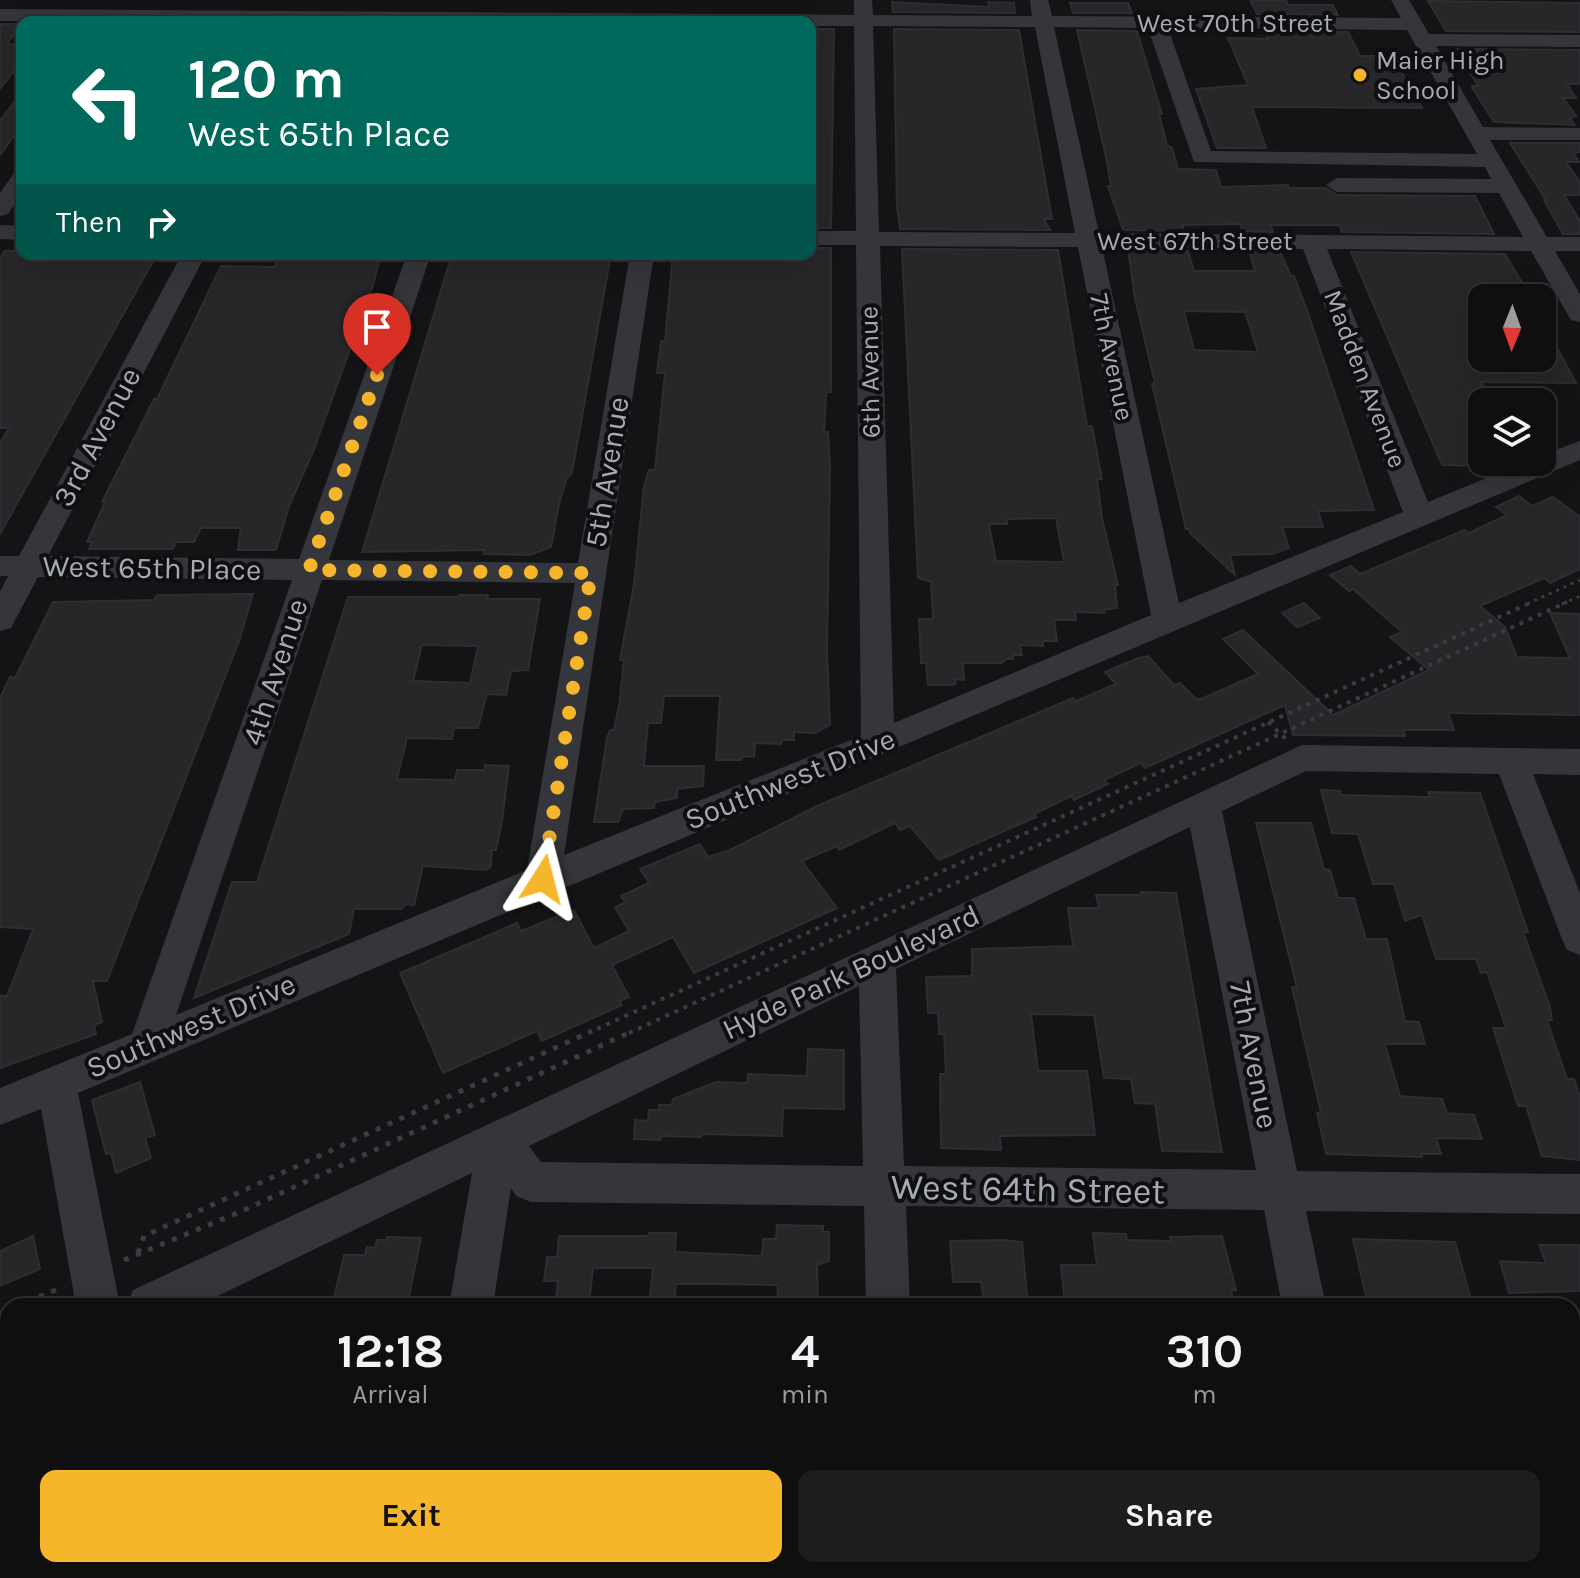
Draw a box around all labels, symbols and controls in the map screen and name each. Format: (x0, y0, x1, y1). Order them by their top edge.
street label: West 70th Street (1137, 8, 1333, 39)
place label: Maier High School (1376, 45, 1505, 106)
text: 120 m (188, 46, 345, 111)
icon: left (56, 48, 160, 152)
marker: Maier High School (1351, 66, 1369, 84)
text: West 65th Place (188, 113, 450, 155)
icon: right (139, 200, 183, 244)
text: Then (56, 204, 123, 240)
street label: West 67th Street (1097, 226, 1293, 257)
north arrow (1468, 284, 1556, 372)
map controls (1468, 284, 1556, 476)
street label: Madden Avenue (1317, 286, 1413, 472)
street label: 7th Avenue (1083, 290, 1141, 424)
pin (343, 293, 411, 375)
icon: arrive (355, 305, 399, 349)
street label: 6th Avenue (853, 306, 887, 438)
street label: 3rd Avenue (45, 361, 149, 513)
button: layers (1468, 388, 1556, 476)
street label: 5th Avenue (577, 394, 637, 550)
street label: West 65th Place (42, 548, 262, 588)
street label: 4th Avenue (234, 594, 316, 750)
street label: Southwest Drive (680, 720, 900, 838)
position arrow (501, 837, 585, 921)
street label: Hyde Park Boulevard (717, 897, 985, 1047)
street label: Southwest Drive (81, 966, 301, 1086)
street label: 7th Avenue (1222, 978, 1286, 1132)
street label: West 64th Street (891, 1166, 1165, 1212)
text: 12:18 (337, 1323, 444, 1379)
text: 4 (791, 1323, 819, 1379)
text: 310 (1166, 1323, 1243, 1379)
text: Arrival (352, 1379, 429, 1410)
text: min (781, 1379, 829, 1410)
text: m (1192, 1379, 1217, 1410)
button: Exit (40, 1470, 782, 1562)
button: Share (798, 1470, 1540, 1562)

